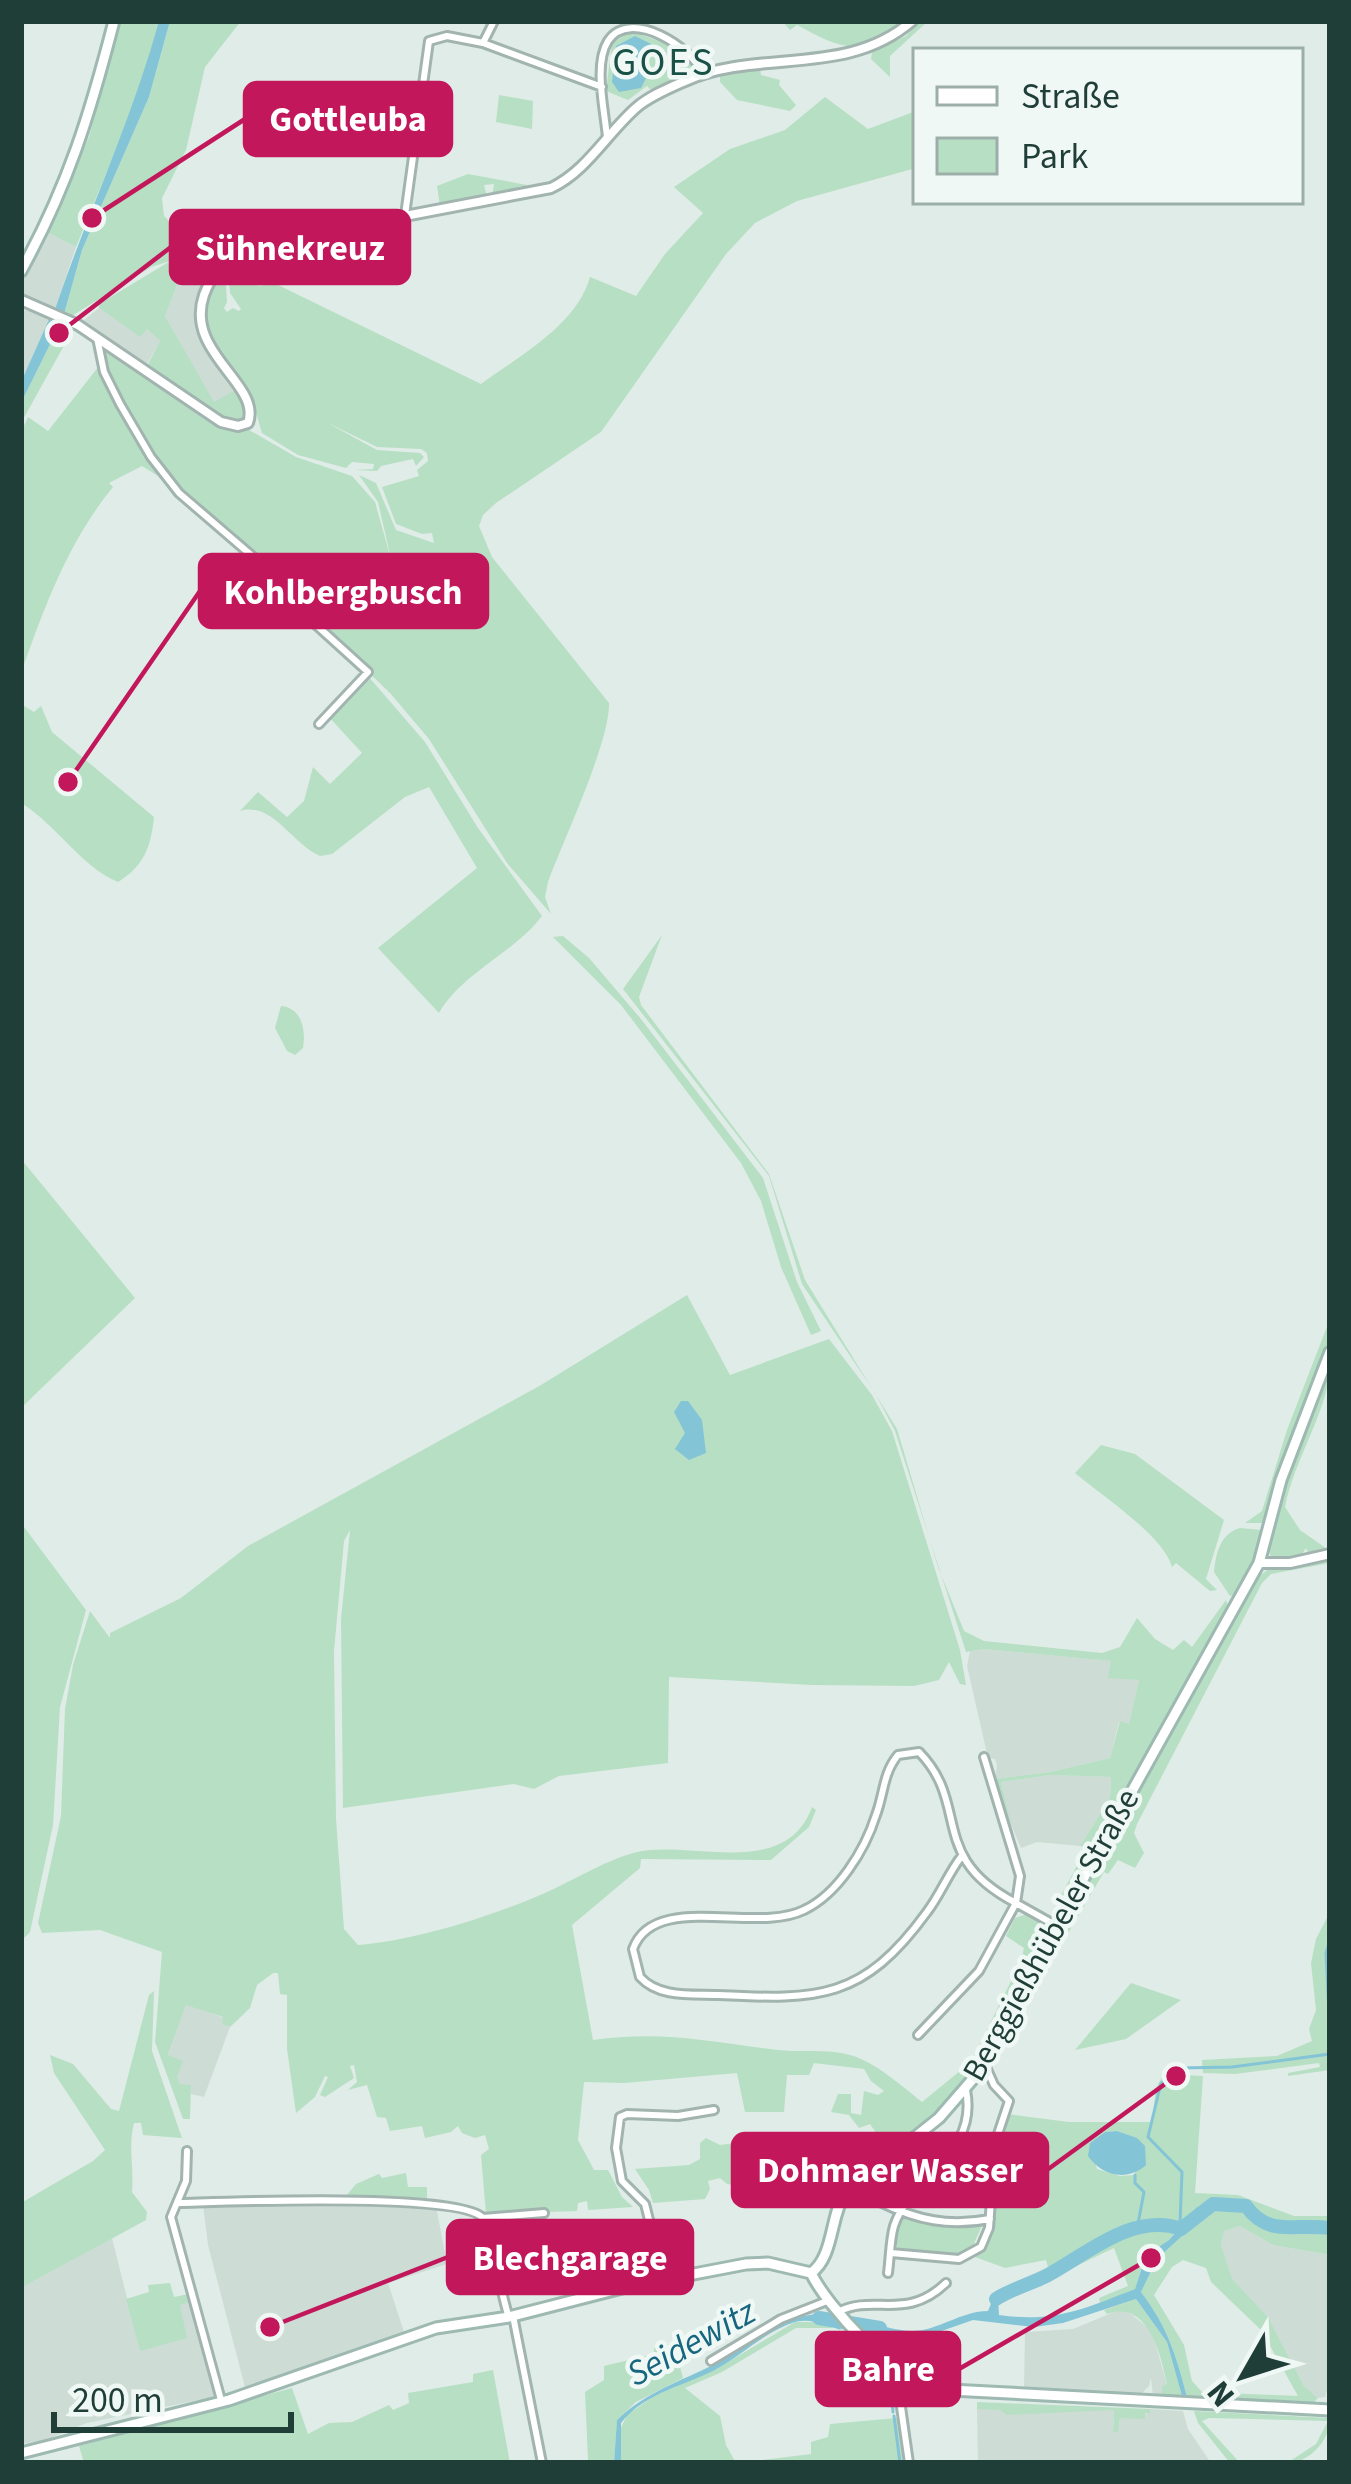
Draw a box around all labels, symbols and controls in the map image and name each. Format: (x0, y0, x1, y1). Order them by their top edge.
district label: GOES (612, 35, 716, 91)
legend (913, 48, 1303, 204)
text: Straße (1021, 71, 1120, 122)
callout: Gottleuba (245, 83, 451, 155)
text: Gottleuba (269, 94, 427, 145)
text: Park (1021, 131, 1088, 182)
callout: Sühnekreuz (171, 211, 409, 283)
text: Sühnekreuz (195, 223, 385, 274)
callout: Kohlbergbusch (200, 555, 487, 627)
text: Kohlbergbusch (223, 567, 463, 618)
street label: Berggießhübeler Straße (951, 1780, 1151, 2090)
callout: Dohmaer Wasser (733, 2134, 1047, 2206)
text: Dohmaer Wasser (757, 2145, 1024, 2196)
callout: Blechgarage (448, 2221, 692, 2293)
text: Blechgarage (472, 2233, 668, 2284)
water label: Seidewitz (617, 2286, 766, 2399)
north arrow (1183, 2316, 1303, 2436)
callout: Bahre (817, 2333, 959, 2405)
text: Bahre (841, 2344, 935, 2395)
scale bar (54, 2358, 291, 2432)
text: N (1196, 2371, 1246, 2417)
text: 200 m (72, 2375, 163, 2426)

